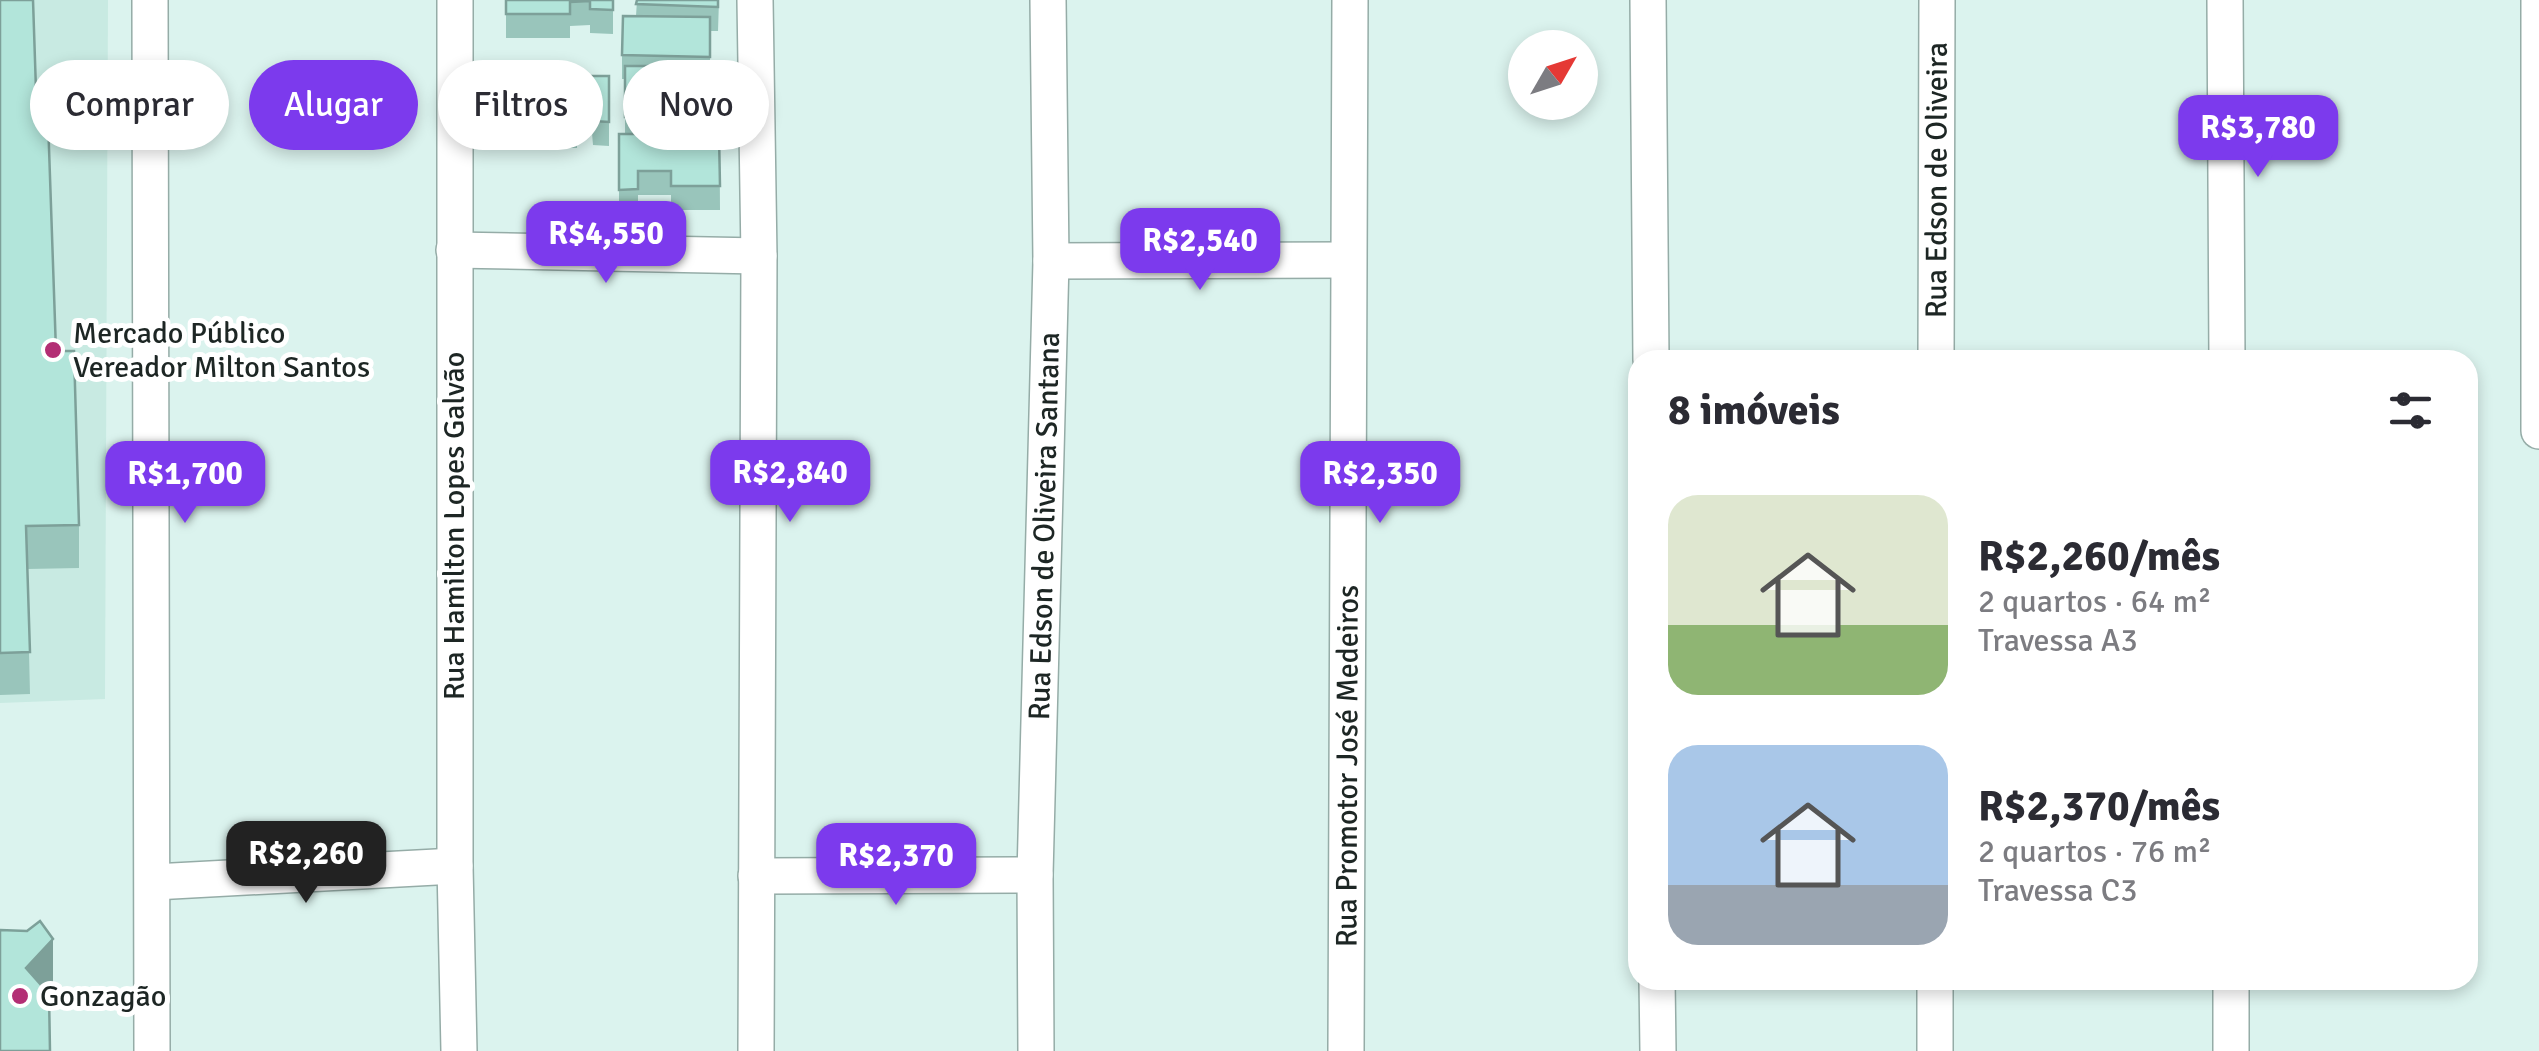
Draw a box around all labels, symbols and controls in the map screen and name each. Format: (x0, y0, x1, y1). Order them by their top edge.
north arrow (1508, 30, 1598, 120)
map controls (1508, 30, 1598, 120)
street label: Rua Edson de Oliveira (1918, 42, 1956, 318)
chip: Comprar (30, 60, 229, 150)
chip: Alugar (249, 60, 418, 150)
chip: Filtros (438, 60, 603, 150)
chip: Novo (623, 60, 769, 150)
pin: R$3,780 (2166, 95, 2350, 180)
text: R$3,780 (2200, 108, 2316, 147)
pin: R$4,550 (514, 201, 698, 286)
pin: R$2,540 (1108, 208, 1292, 293)
text: R$4,550 (548, 214, 664, 253)
text: R$2,540 (1142, 221, 1258, 260)
place label: Mercado Público Vereador Milton Santos (73, 315, 370, 386)
street label: Rua Edson de Oliveira Santana (1021, 332, 1068, 721)
marker: Mercado Público Vereador Milton Santos (42, 339, 64, 361)
street label: Rua Hamilton Lopes Galvão (436, 352, 473, 700)
icon: filters (2383, 383, 2438, 438)
text: 8 imóveis (1668, 385, 1840, 436)
pin: R$2,840 (698, 440, 882, 525)
pin: R$1,700 (93, 441, 277, 526)
pin: R$2,350 (1288, 441, 1472, 526)
text: R$2,840 (732, 453, 848, 492)
text: R$1,700 (127, 454, 243, 493)
text: R$2,350 (1322, 454, 1438, 493)
text: R$2,260/mês (1978, 531, 2220, 582)
icon: home (1748, 535, 1868, 655)
text: 2 quartos · 64 m² (1978, 582, 2211, 621)
street label: Rua Promotor José Medeiros (1328, 585, 1367, 947)
text: Travessa A3 (1978, 621, 2138, 660)
text: R$2,370/mês (1978, 781, 2220, 832)
icon: home (1748, 785, 1868, 905)
pin: R$2,260 (214, 821, 398, 906)
pin: R$2,370 (804, 823, 988, 908)
text: 2 quartos · 76 m² (1978, 832, 2211, 871)
text: R$2,260 (248, 834, 364, 873)
text: R$2,370 (838, 836, 954, 875)
text: Travessa C3 (1978, 871, 2137, 910)
place label: Gonzagão (40, 978, 166, 1015)
marker: Gonzagão (9, 985, 31, 1007)

